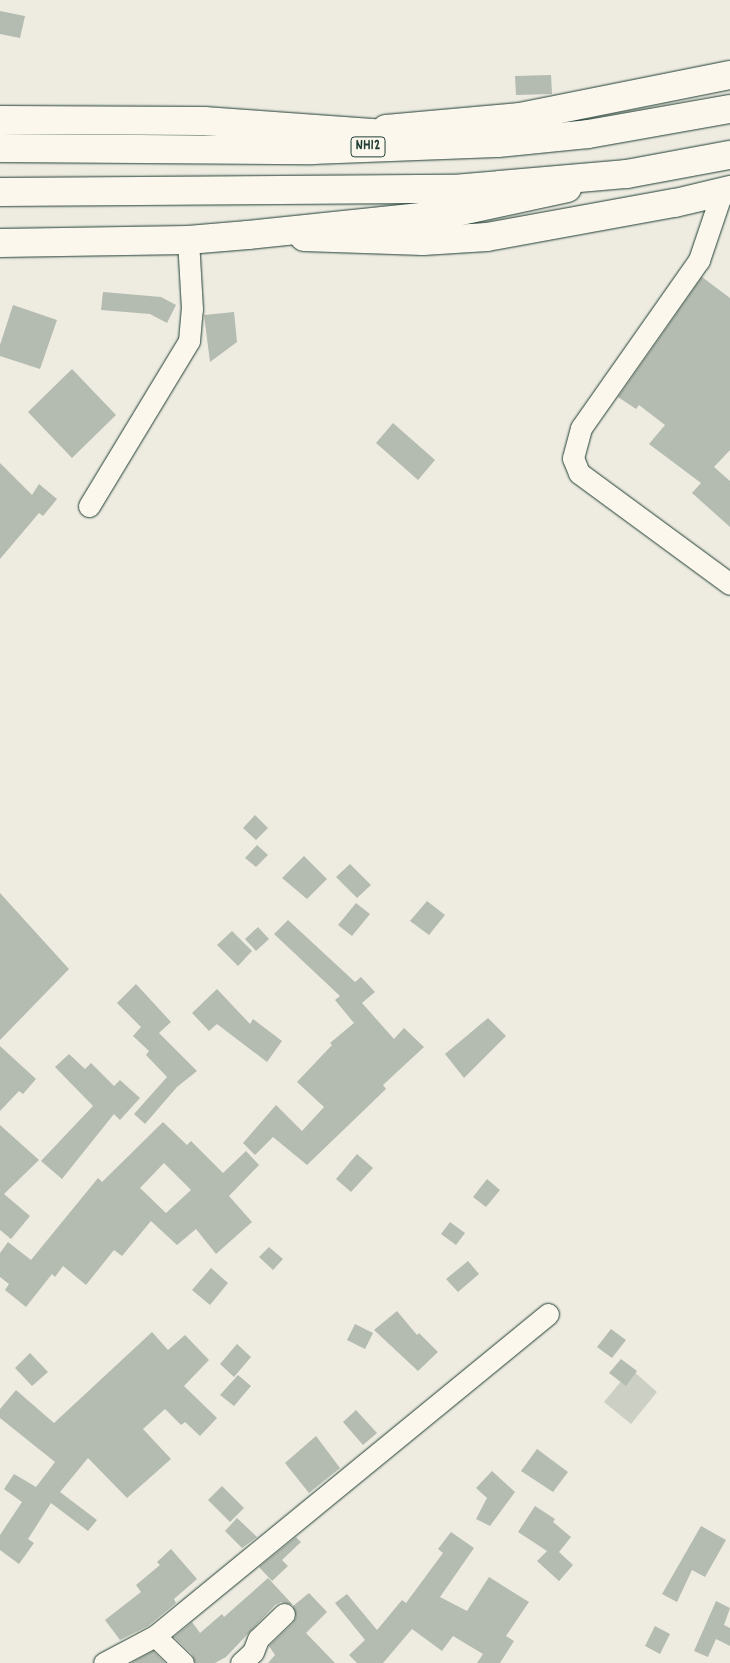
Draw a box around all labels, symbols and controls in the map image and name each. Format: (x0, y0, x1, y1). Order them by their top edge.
road number: NH12 (350, 134, 386, 160)

